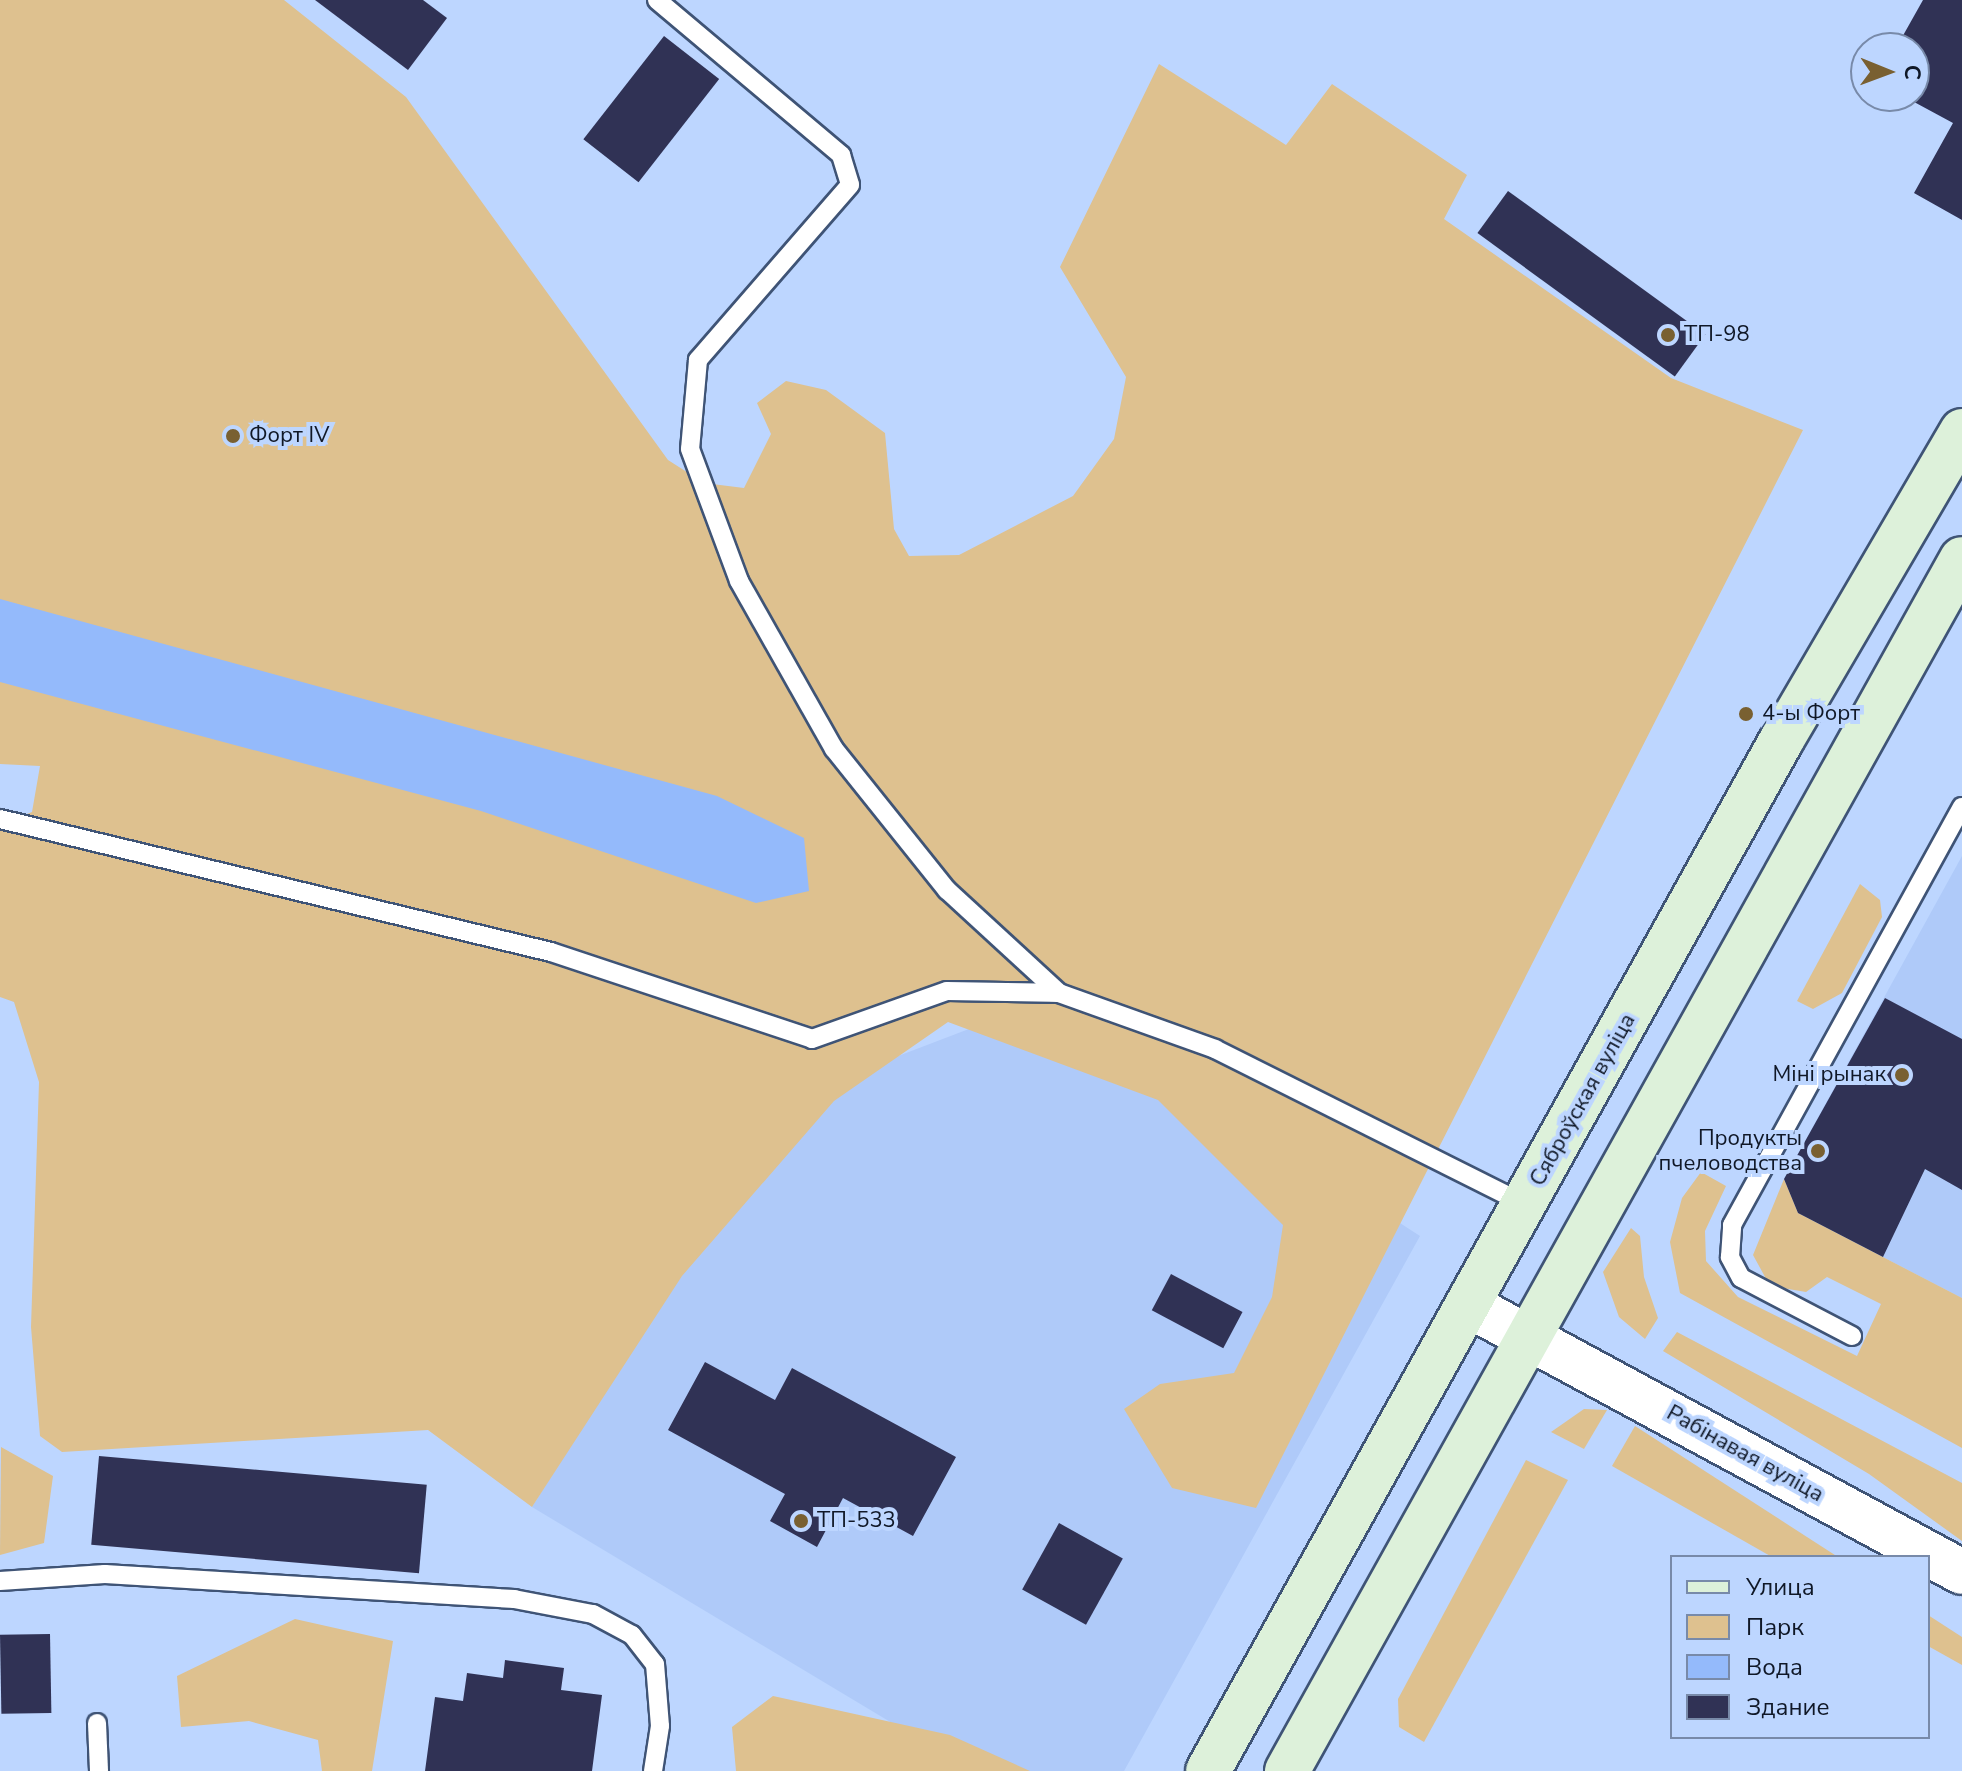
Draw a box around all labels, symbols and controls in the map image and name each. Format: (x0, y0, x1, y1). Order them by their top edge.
north arrow (1850, 32, 1930, 112)
text: С (1897, 65, 1927, 80)
place label: ТП-98 (1684, 322, 1750, 348)
marker: ТП-98 (1659, 326, 1677, 344)
place label: Форт IV (249, 423, 329, 449)
marker: Форт IV (224, 427, 242, 445)
place label: 4-ы Форт (1762, 701, 1860, 727)
marker: 4-ы Форт (1737, 705, 1755, 723)
street label: Сяброўская вуліца (1525, 1009, 1641, 1191)
place label: Міні рынак (1773, 1062, 1886, 1088)
marker: Міні рынак (1893, 1066, 1911, 1084)
place label: Продукты пчеловодства (1658, 1125, 1802, 1176)
marker: Продукты пчеловодства (1809, 1142, 1827, 1160)
street label: Рабінавая вуліца (1662, 1400, 1828, 1508)
place label: ТП-533 (817, 1508, 896, 1534)
marker: ТП-533 (792, 1512, 810, 1530)
legend (1670, 1555, 1930, 1739)
text: Улица (1746, 1571, 1815, 1603)
text: Парк (1746, 1611, 1804, 1643)
text: Вода (1746, 1651, 1803, 1683)
text: Здание (1746, 1691, 1830, 1723)

